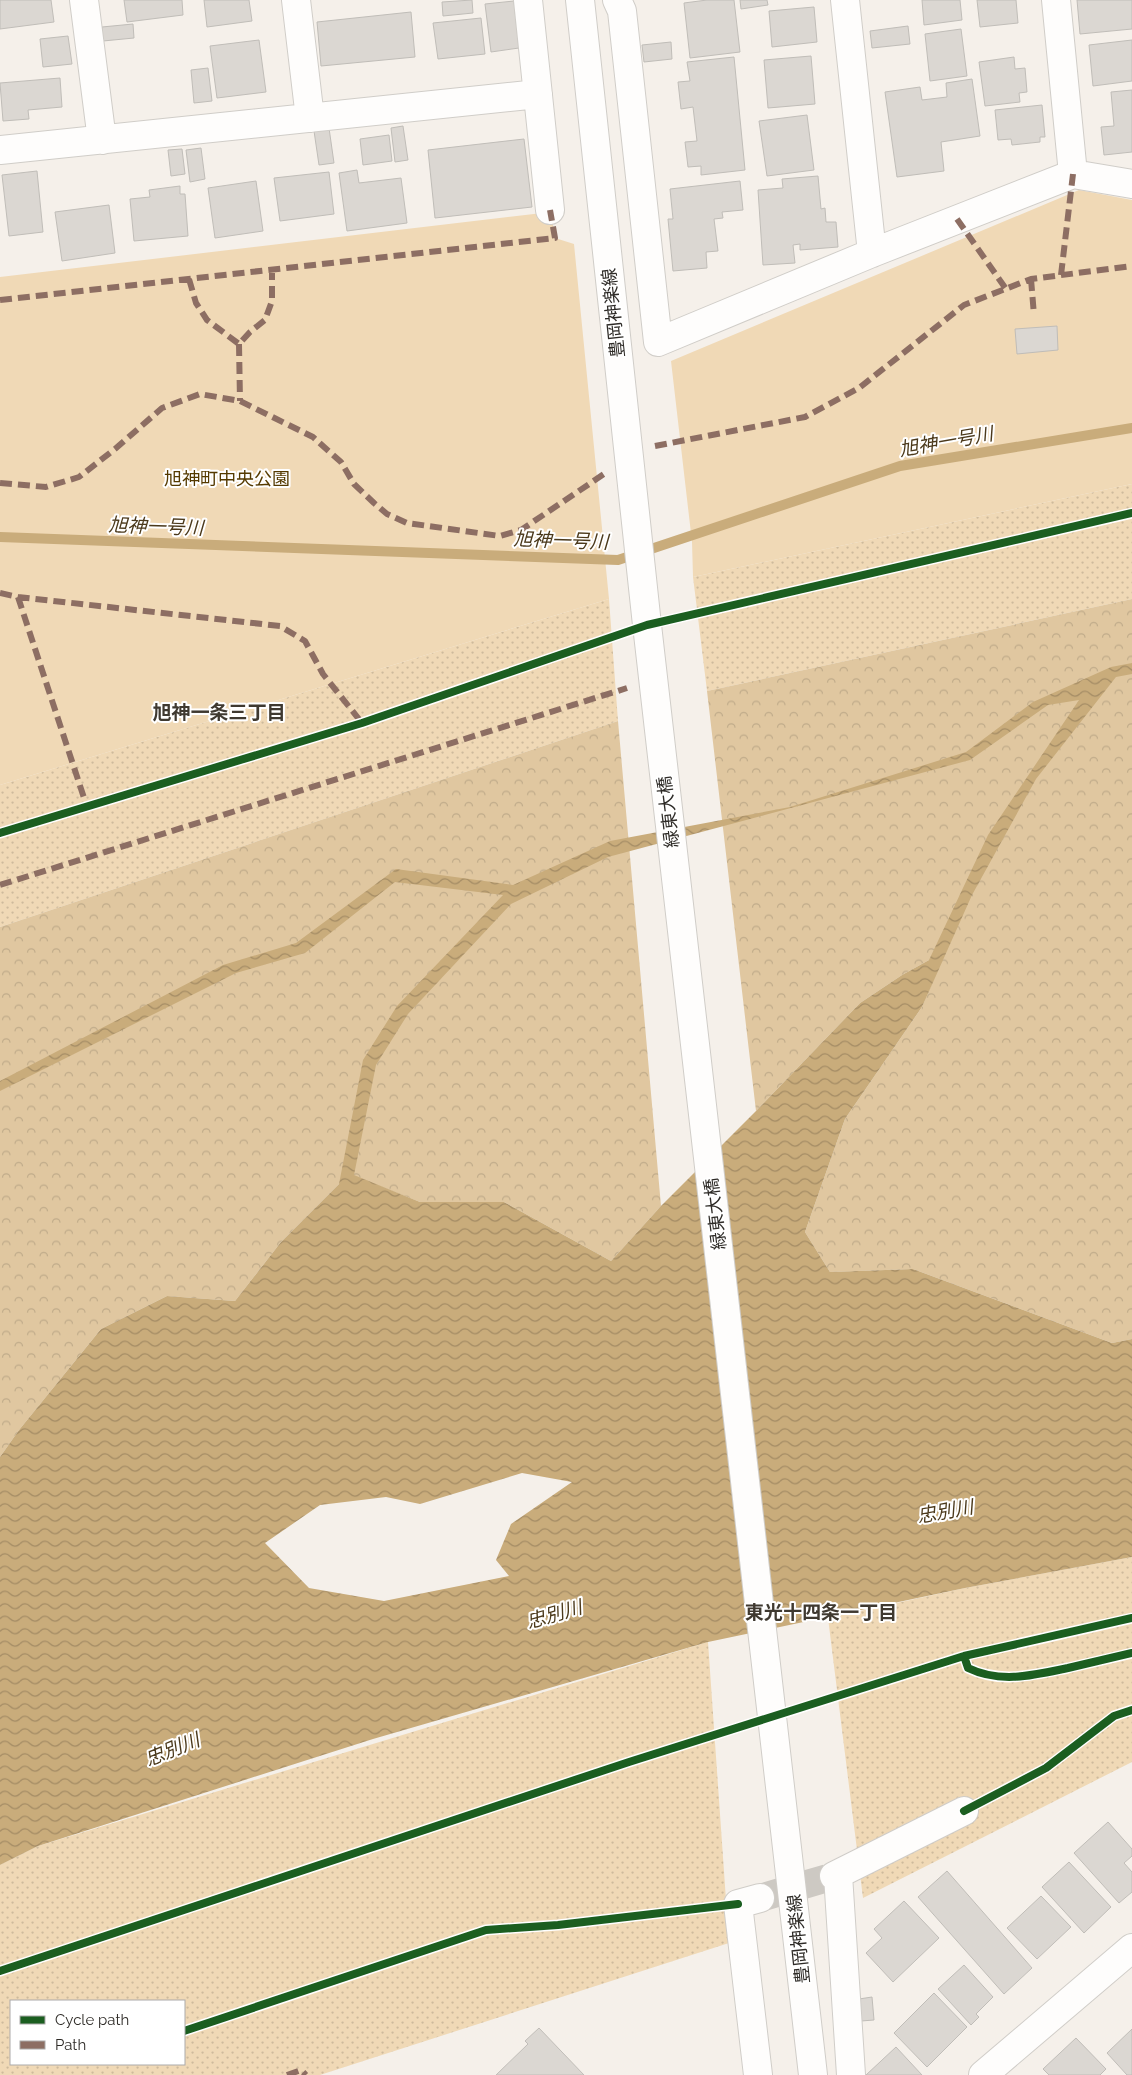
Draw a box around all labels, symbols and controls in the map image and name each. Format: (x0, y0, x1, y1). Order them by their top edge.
street label: 豊岡神楽線 (598, 267, 628, 359)
water label: 旭神一号川 (897, 422, 997, 460)
park label: 旭神町中央公園 (164, 468, 290, 489)
water label: 旭神一号川 (108, 513, 206, 539)
water label: 旭神一号川 (513, 527, 611, 553)
district label: 旭神一条三丁目 (152, 701, 286, 723)
street label: 緑東大橋 (653, 775, 683, 849)
street label: 緑東大橋 (700, 1177, 730, 1251)
water label: 忠別川 (915, 1495, 977, 1527)
water label: 忠別川 (524, 1595, 586, 1632)
district label: 東光十四条一丁目 (745, 1601, 897, 1623)
water label: 忠別川 (141, 1727, 204, 1770)
street label: 豊岡神楽線 (783, 1893, 813, 1985)
legend (10, 2000, 185, 2065)
text: Cycle path (55, 2011, 129, 2029)
text: Path (55, 2036, 86, 2054)

